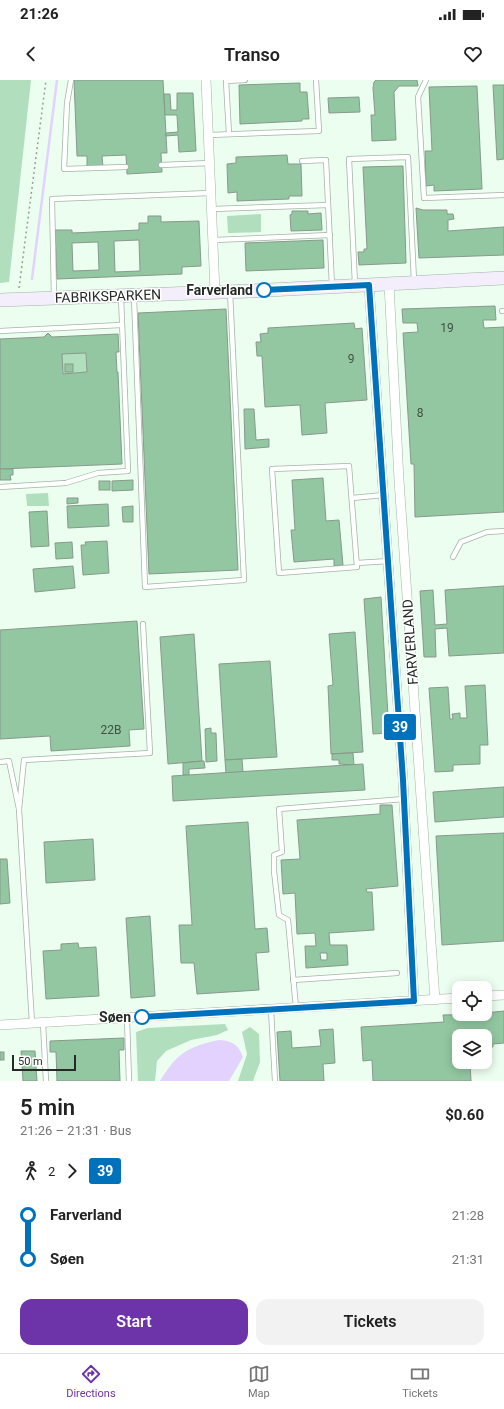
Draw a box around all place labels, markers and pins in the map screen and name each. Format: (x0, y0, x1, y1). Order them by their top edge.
place label: Farverland (186, 282, 253, 298)
marker: Farverland (256, 282, 272, 298)
place label: Søen (99, 1009, 131, 1025)
marker: Søen (134, 1009, 150, 1025)

